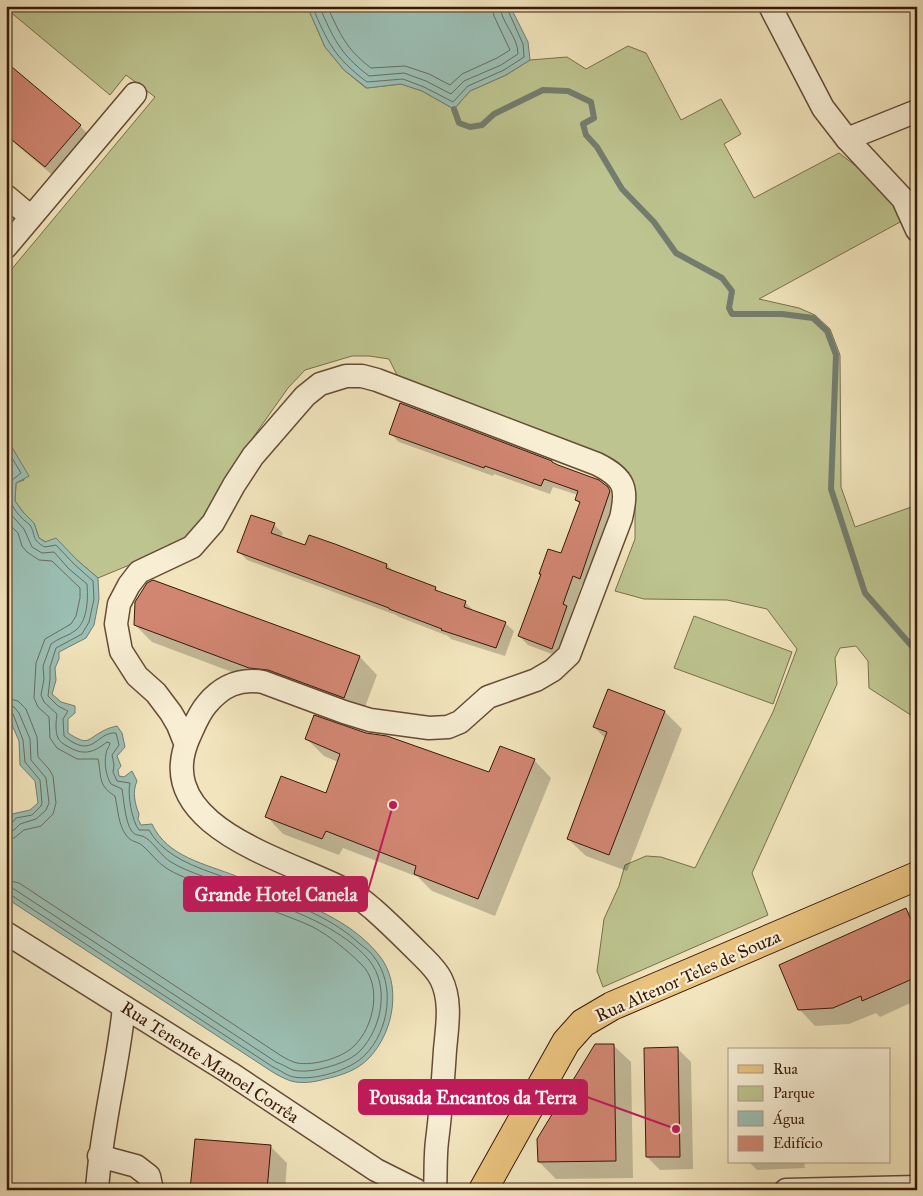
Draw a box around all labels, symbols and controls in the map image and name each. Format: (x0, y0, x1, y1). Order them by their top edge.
callout: Grande Hotel Canela (184, 877, 367, 911)
text: Grande Hotel Canela (195, 883, 358, 906)
street label: Rua Altenor Teles de Souza (592, 925, 784, 1027)
street label: Rua Tenente Manoel Corrêa (117, 996, 303, 1128)
legend (728, 1048, 890, 1164)
text: Rua (773, 1060, 798, 1078)
callout: Pousada Encantos da Terra (359, 1080, 587, 1114)
text: Parque (773, 1084, 815, 1103)
text: Pousada Encantos da Terra (369, 1086, 578, 1109)
text: Água (772, 1109, 805, 1128)
text: Edifício (773, 1134, 823, 1152)

